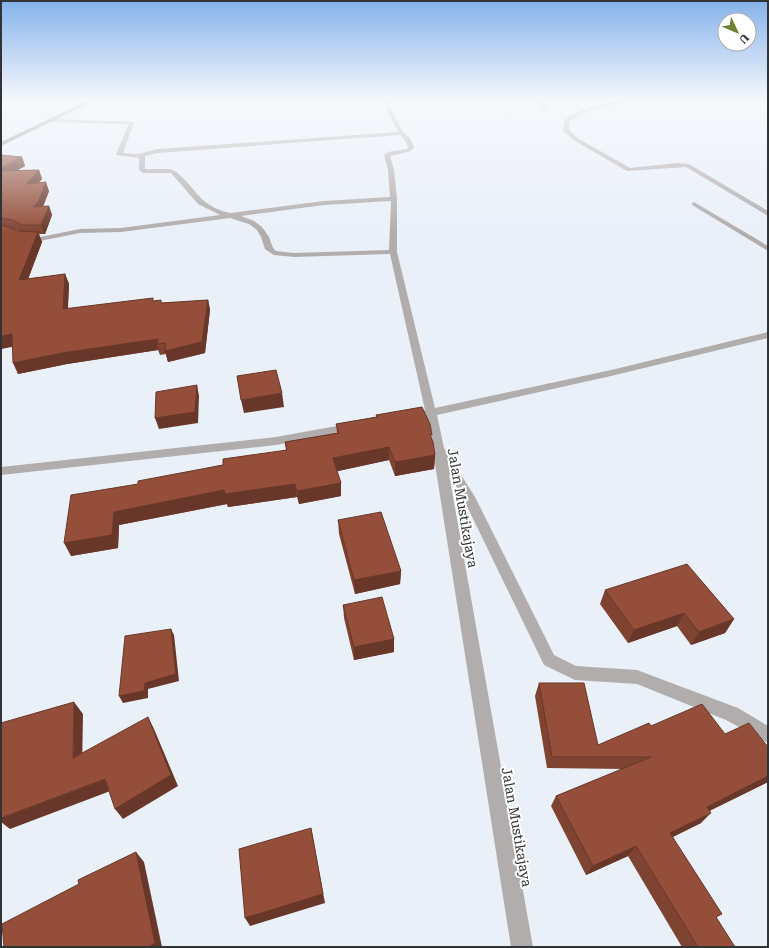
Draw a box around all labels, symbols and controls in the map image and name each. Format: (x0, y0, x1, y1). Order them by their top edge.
north arrow (717, 12, 757, 52)
text: U (736, 31, 751, 47)
street label: Jalan Mustikajaya (445, 447, 481, 569)
street label: Jalan Mustikajaya (499, 766, 535, 888)

